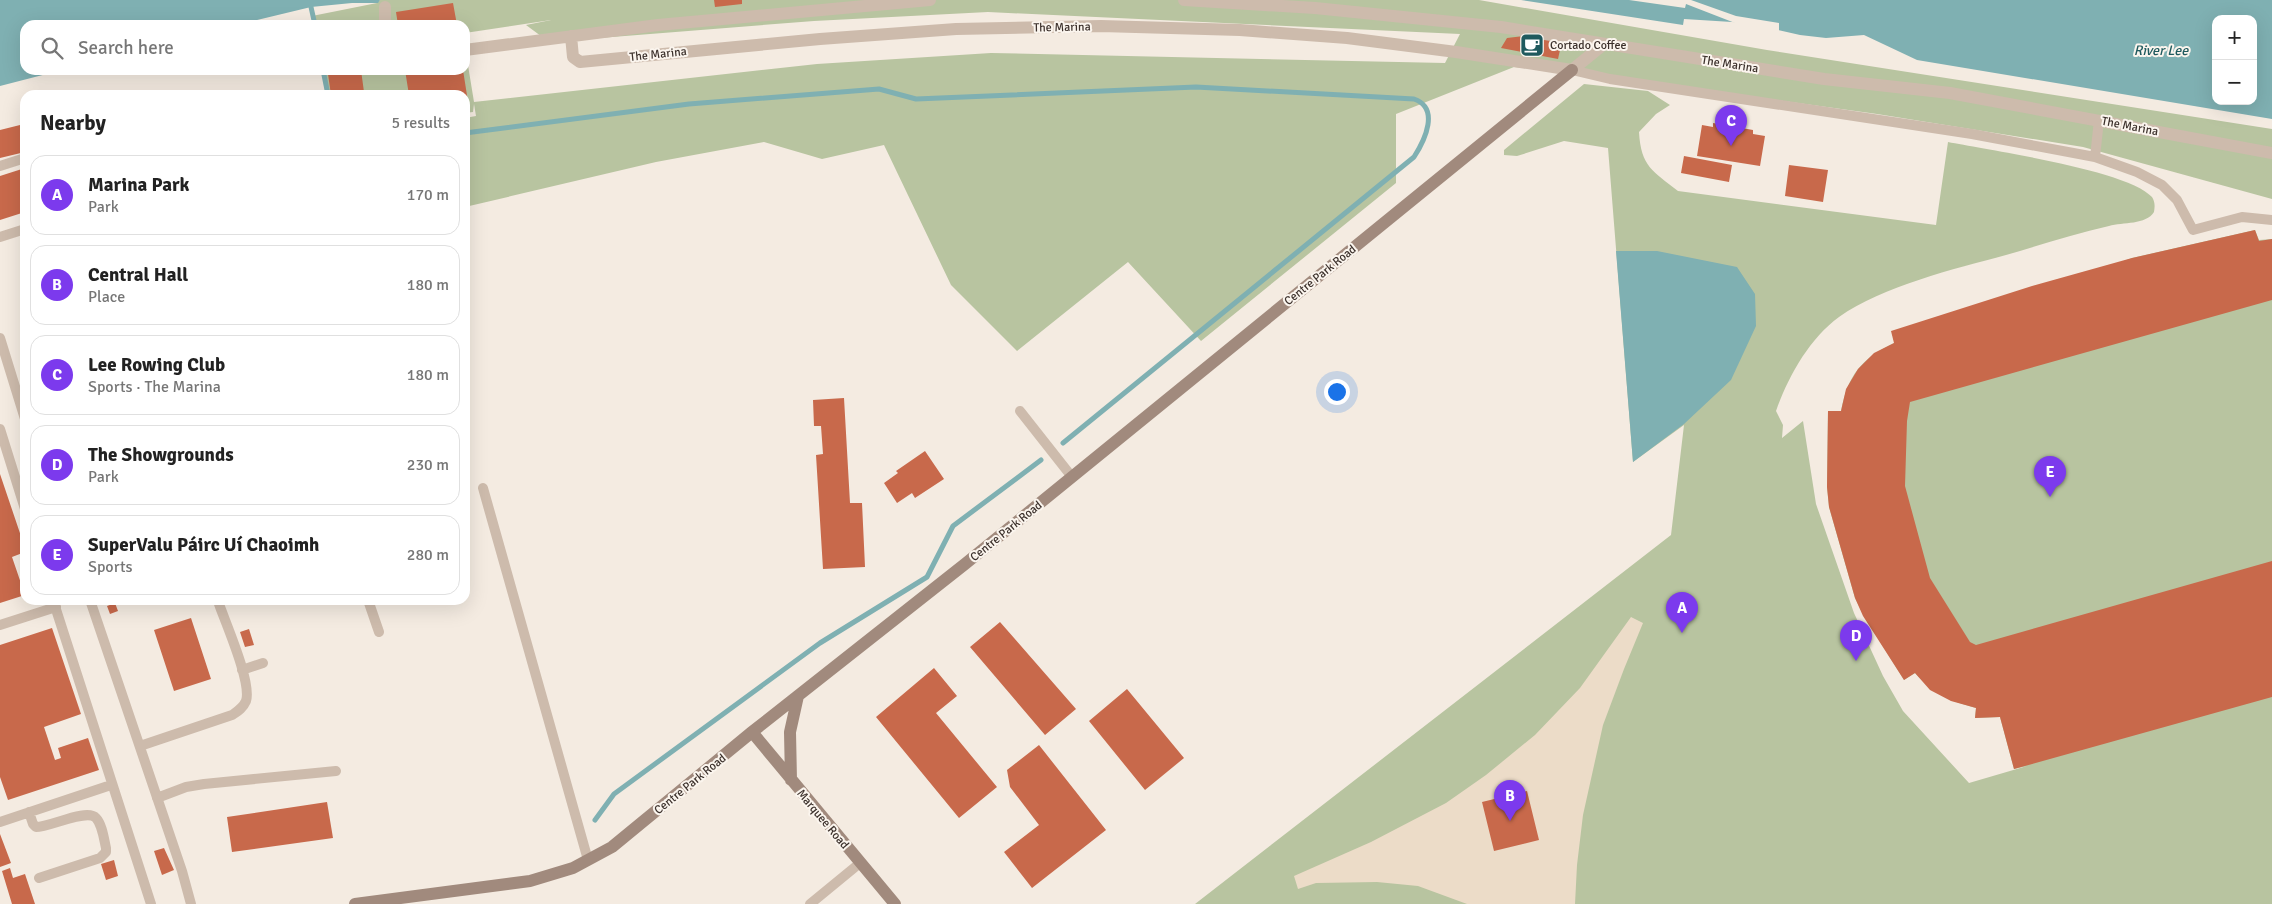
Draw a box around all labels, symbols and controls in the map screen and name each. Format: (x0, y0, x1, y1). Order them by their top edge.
map controls (2212, 15, 2257, 105)
button: + (2212, 15, 2257, 60)
search box (20, 20, 470, 75)
street label: The Marina (1033, 20, 1091, 35)
cafe icon: Cortado Coffee (1519, 32, 1545, 58)
icon: search (38, 34, 66, 62)
text: Search here (78, 36, 174, 60)
place label: Cortado Coffee (1550, 38, 1626, 53)
water label: River Lee (2134, 42, 2189, 59)
street label: The Marina (629, 44, 687, 65)
street label: The Marina (1700, 53, 1759, 76)
button: − (2212, 60, 2257, 105)
pin: C (1715, 105, 1747, 146)
text: Nearby (40, 110, 106, 136)
text: 5 results (391, 113, 450, 133)
street label: The Marina (2100, 114, 2159, 139)
text: Marina Park (88, 173, 190, 197)
text: A (52, 185, 62, 205)
text: 170 m (407, 185, 449, 205)
text: Park (88, 197, 119, 217)
street label: Centre Park Road (1281, 242, 1359, 309)
text: Central Hall (88, 263, 188, 287)
text: B (52, 275, 62, 295)
text: 180 m (407, 275, 449, 295)
text: Place (88, 287, 125, 307)
text: Lee Rowing Club (88, 353, 225, 377)
text: C (52, 365, 62, 385)
text: 180 m (407, 365, 449, 385)
text: Sports · The Marina (88, 377, 221, 397)
your location (1324, 379, 1350, 405)
text: The Showgrounds (88, 443, 234, 467)
text: D (52, 455, 62, 475)
text: 230 m (407, 455, 449, 475)
pin: E (2034, 456, 2066, 497)
text: Park (88, 467, 119, 487)
street label: Centre Park Road (967, 498, 1045, 565)
text: SuperValu Páirc Uí Chaoimh (88, 533, 319, 557)
text: E (52, 545, 62, 565)
text: 280 m (407, 545, 449, 565)
text: Sports (88, 557, 133, 577)
pin: A (1666, 592, 1698, 633)
pin: D (1840, 620, 1872, 661)
street label: Centre Park Road (651, 751, 729, 818)
pin: B (1494, 780, 1526, 821)
street label: Marquee Road (793, 786, 852, 852)

